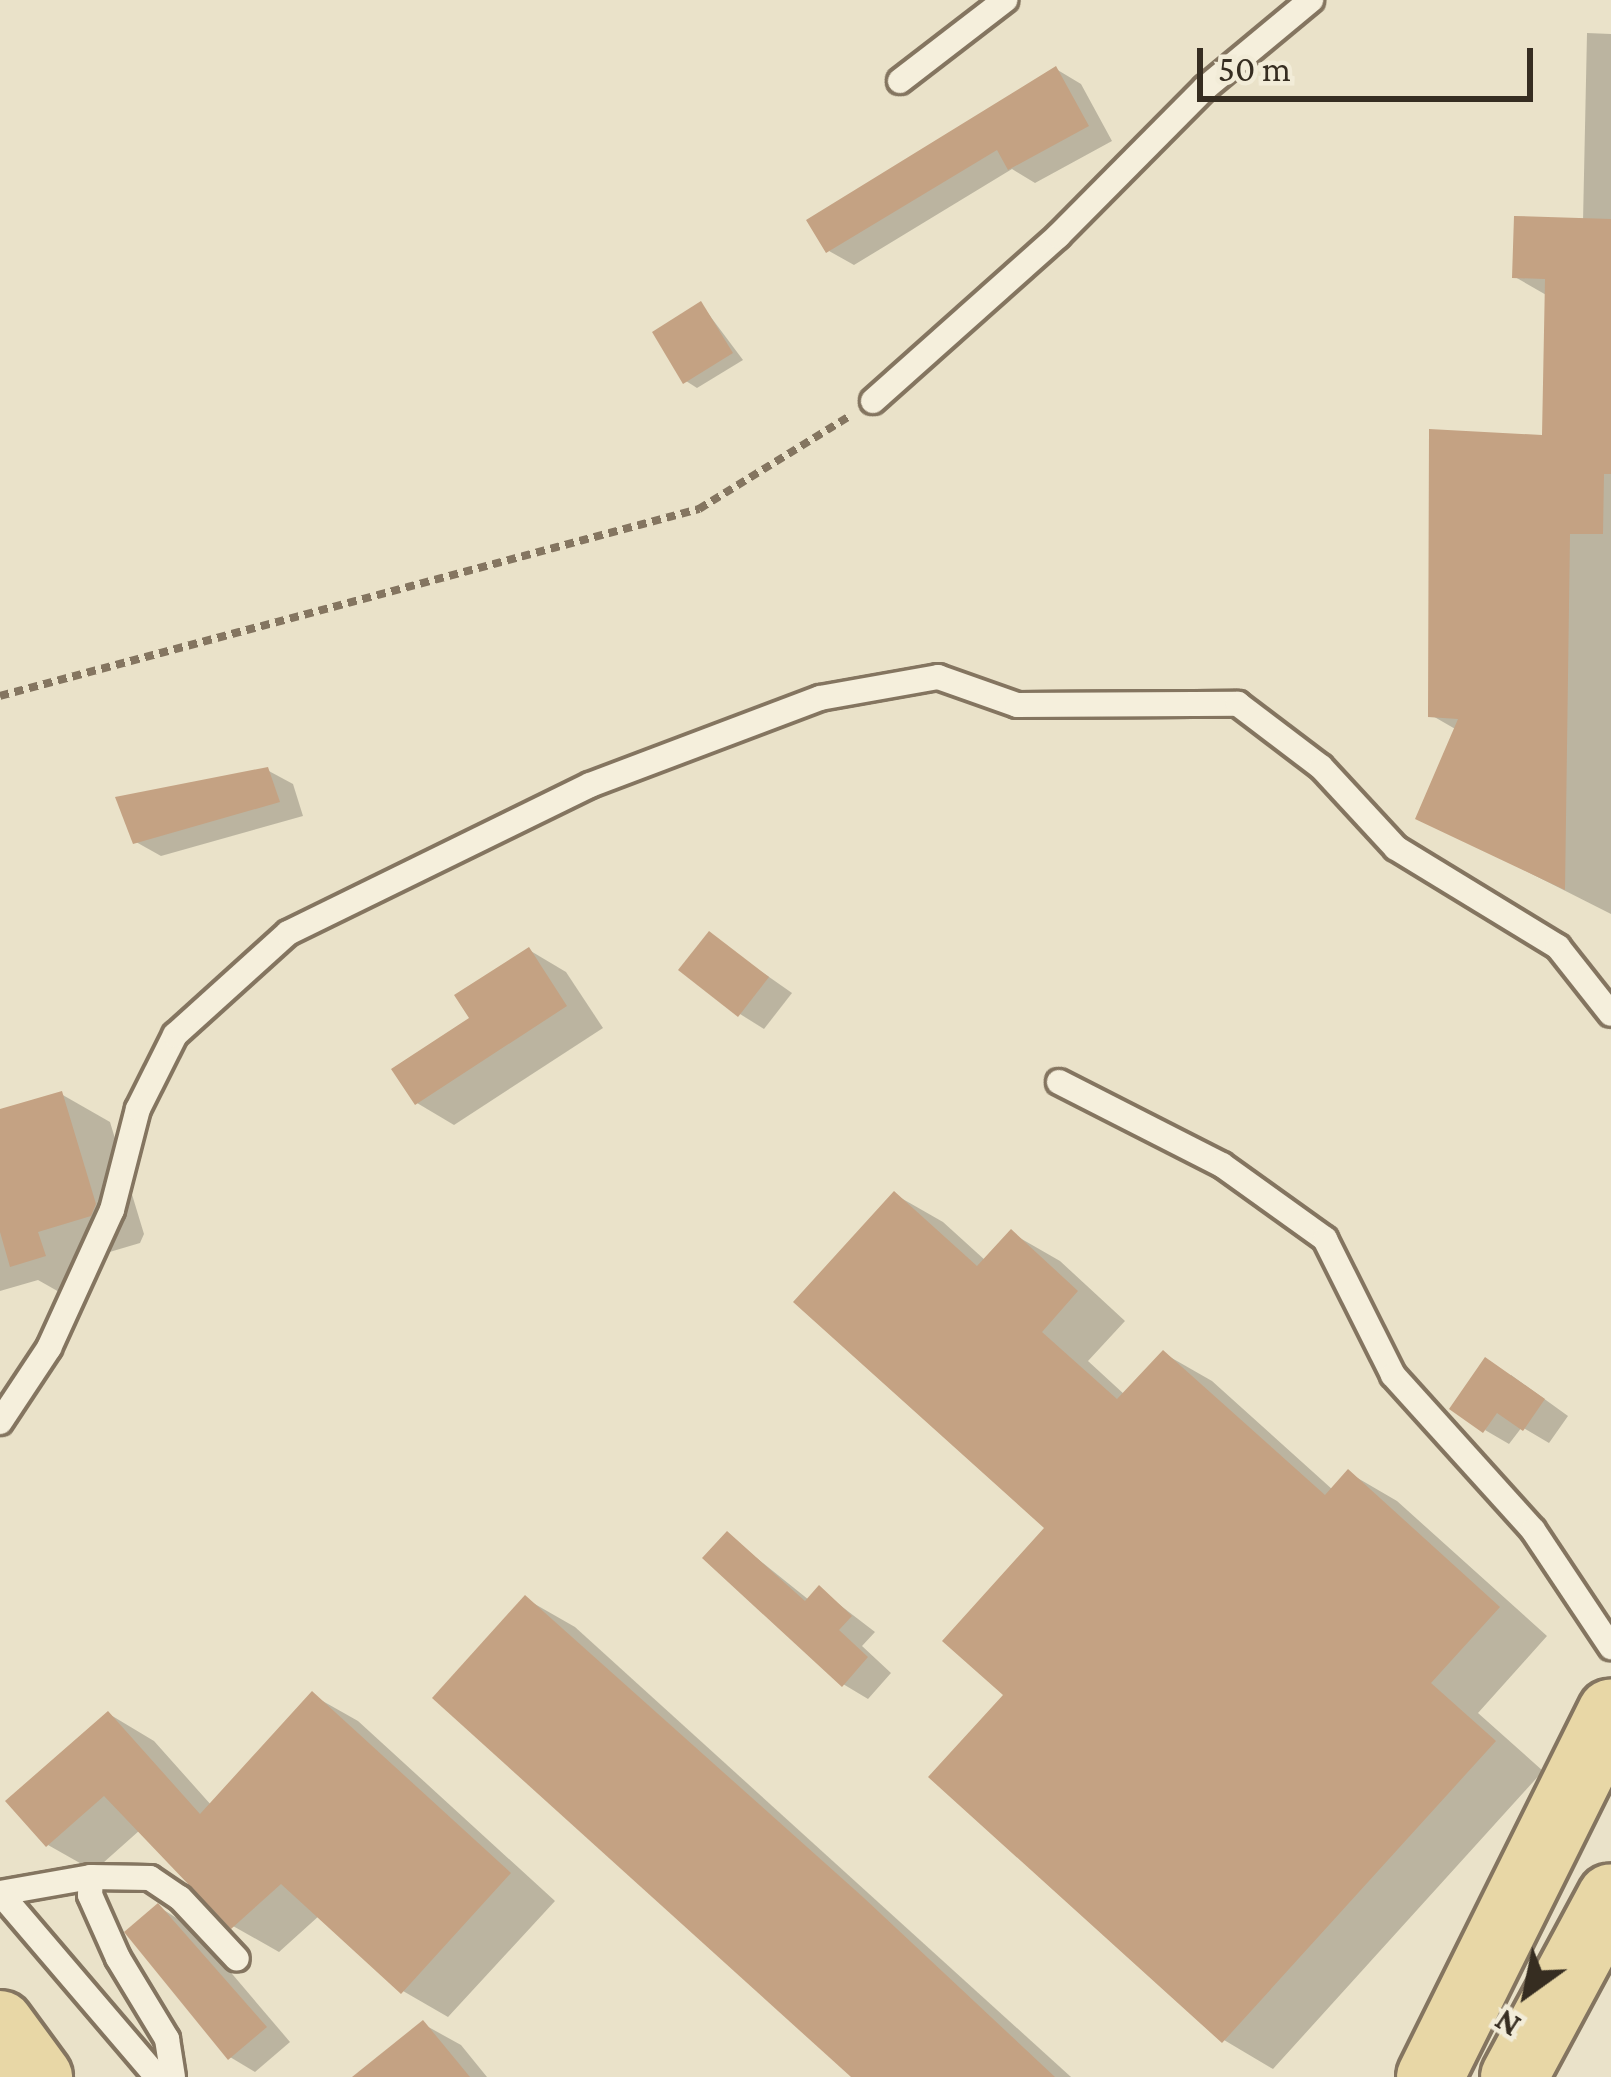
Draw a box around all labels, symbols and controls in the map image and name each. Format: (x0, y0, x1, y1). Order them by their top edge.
scale bar (1203, 24, 1539, 98)
text: 50 m (1218, 49, 1291, 89)
north arrow (1467, 1933, 1587, 2053)
text: N (1488, 2002, 1527, 2045)

